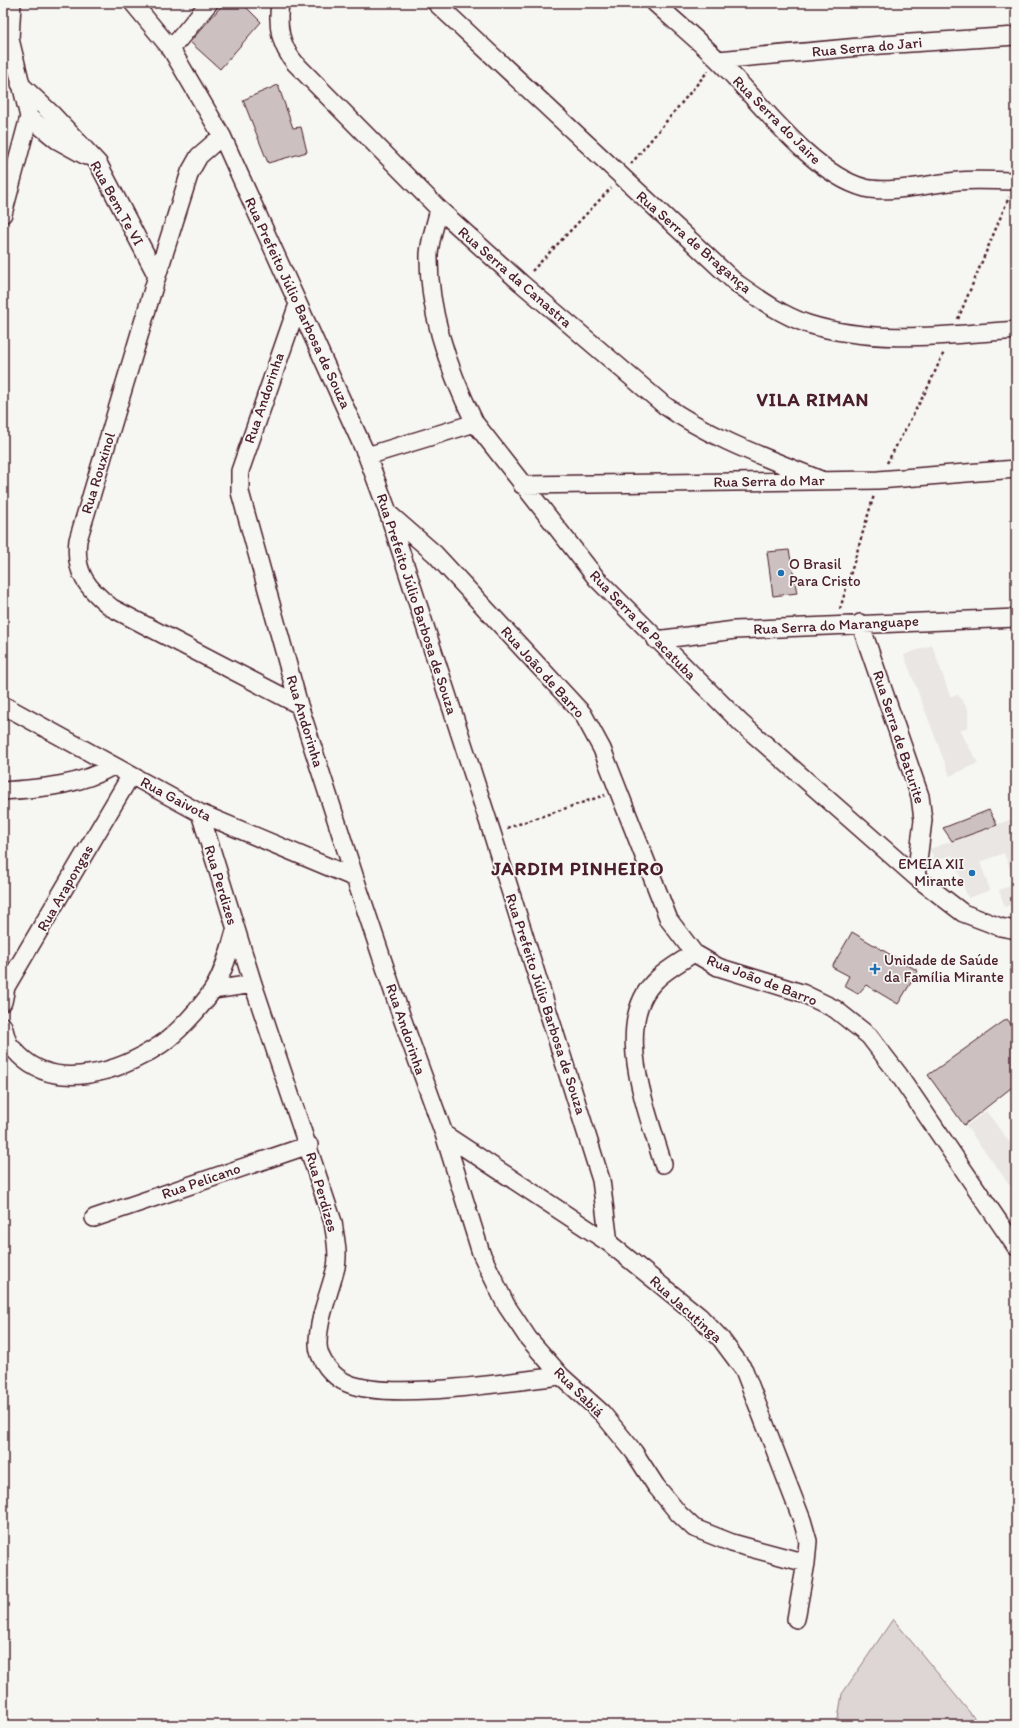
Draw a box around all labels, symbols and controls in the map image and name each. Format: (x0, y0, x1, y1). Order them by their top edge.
street label: Rua Serra do Jari (811, 33, 923, 61)
street label: Rua Serra do Jaire (729, 72, 825, 168)
street label: Rua Bem Te VI (86, 157, 148, 249)
street label: Rua Serra de Bragança (633, 187, 756, 297)
street label: Rua Prefeito Júlio Barbosa de Souza (241, 194, 355, 412)
street label: Rua Serra da Canastra (454, 223, 576, 332)
street label: Rua Andorinha (240, 350, 288, 446)
district label: VILA RIMAN (757, 388, 869, 411)
street label: Rua Rouxinol (77, 429, 119, 516)
street label: Rua Serra do Mar (713, 471, 825, 491)
street label: Rua Prefeito Júlio Barbosa de Souza (373, 491, 461, 717)
place label: O Brasil Para Cristo (789, 555, 861, 590)
street label: Rua Serra de Pacatuba (586, 566, 700, 684)
marker: O Brasil Para Cristo (776, 568, 786, 578)
street label: Rua Serra do Maranguape (753, 612, 919, 638)
street label: Rua João de Barro (497, 622, 589, 722)
street label: Rua Serra de Baturite (869, 668, 929, 806)
street label: Rua Andorinha (282, 673, 328, 770)
street label: Rua Gaivota (137, 773, 215, 825)
street label: Rua Arapongas (33, 841, 97, 934)
street label: Rua Perdizes (200, 843, 242, 927)
place label: EMEIA XII Mirante (898, 855, 964, 890)
district label: JARDIM PINHEIRO (490, 857, 665, 880)
marker: EMEIA XII Mirante (967, 868, 977, 878)
street label: Rua Prefeito Júlio Barbosa de Souza (502, 891, 590, 1117)
street label: Rua João de Barro (704, 951, 820, 1009)
place label: Unidade de Saúde da Família Mirante (884, 951, 1004, 986)
marker: Unidade de Saúde da Família Mirante (869, 963, 881, 975)
street label: Rua Andorinha (382, 981, 430, 1077)
street label: Rua Perdizes (302, 1150, 342, 1234)
street label: Rua Pelicano (159, 1159, 243, 1203)
street label: Rua Jacutinga (646, 1272, 726, 1346)
street label: Rua Sabiá (550, 1363, 608, 1421)

